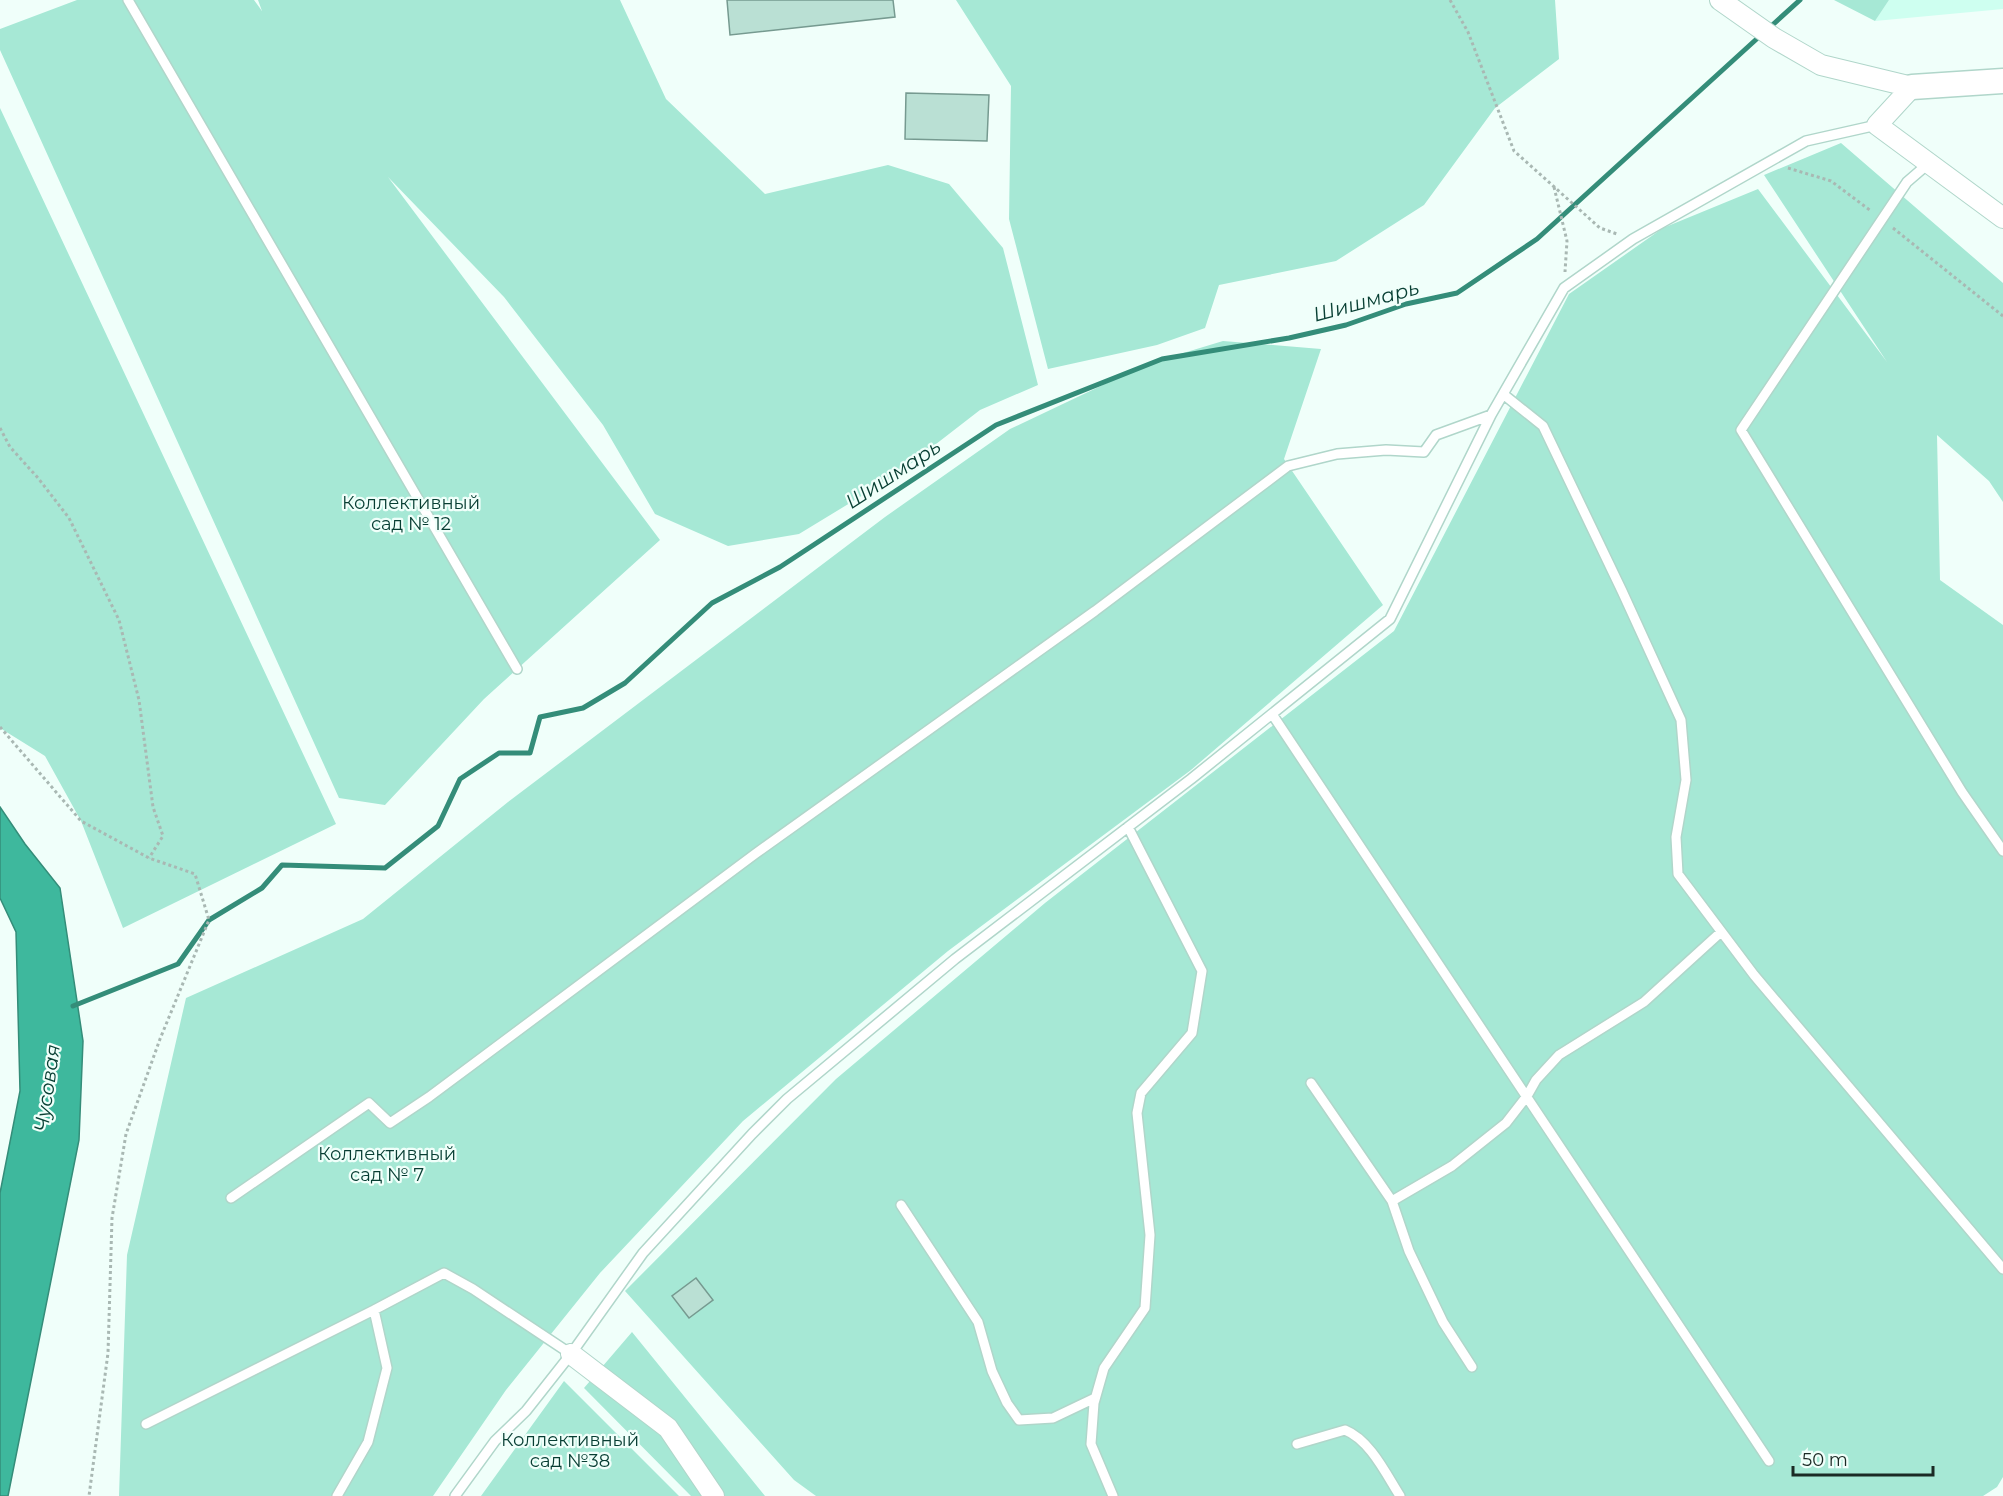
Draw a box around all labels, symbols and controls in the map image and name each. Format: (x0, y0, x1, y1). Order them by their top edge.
water label: Шишмарь (1310, 275, 1422, 327)
water label: Шишмарь (841, 434, 945, 514)
park label: Коллективный сад № 12 (342, 492, 480, 535)
water label: Чусовая (29, 1043, 65, 1133)
park label: Коллективный сад № 7 (318, 1143, 456, 1186)
park label: Коллективный сад №38 (501, 1429, 639, 1472)
scale bar (1793, 1439, 1932, 1477)
text: 50 m (1802, 1449, 1848, 1471)

